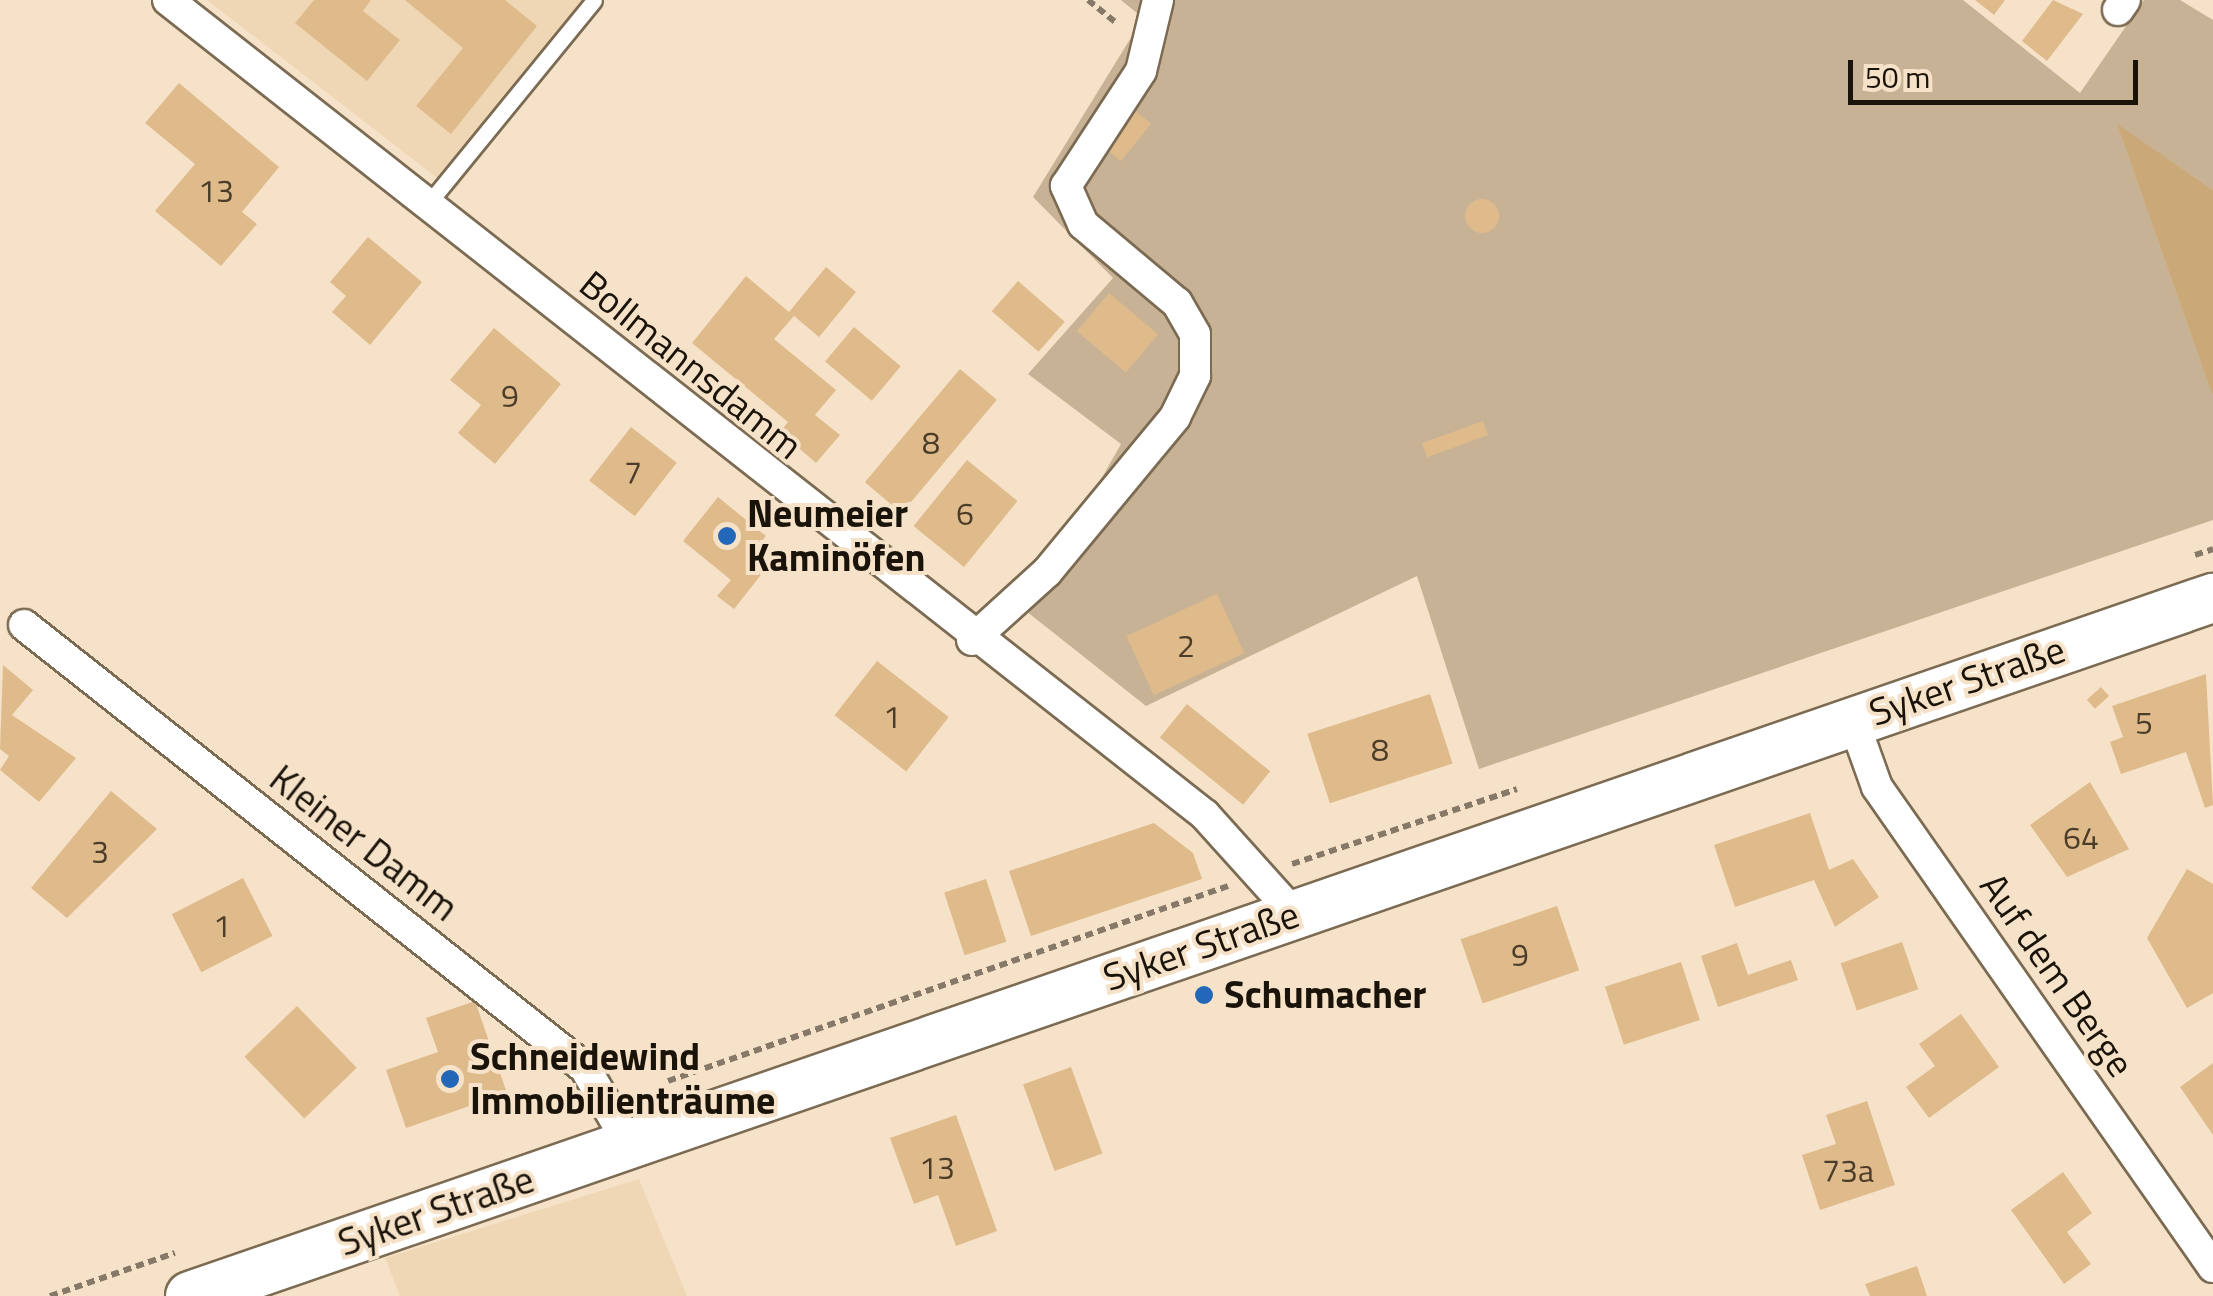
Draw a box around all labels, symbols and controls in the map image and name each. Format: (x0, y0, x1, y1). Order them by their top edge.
scale bar (1853, 40, 2143, 102)
text: 50 m (1865, 54, 1930, 100)
house number: 13 (198, 171, 234, 209)
street label: Bollmannsdamm (571, 261, 811, 469)
house number: 9 (501, 376, 519, 414)
house number: 8 (922, 423, 940, 461)
house number: 7 (624, 453, 642, 491)
place label: Neumeier Kaminöfen (747, 491, 925, 580)
house number: 6 (956, 494, 974, 532)
marker: Neumeier Kaminöfen (716, 525, 738, 547)
house number: 2 (1177, 626, 1195, 664)
street label: Syker Straße (1863, 626, 2071, 736)
house number: 1 (883, 697, 901, 735)
house number: 5 (2135, 703, 2153, 741)
house number: 8 (1371, 730, 1389, 768)
street label: Kleiner Damm (261, 755, 467, 931)
house number: 64 (2063, 818, 2099, 856)
house number: 3 (91, 832, 109, 870)
street label: Auf dem Berge (1970, 865, 2144, 1085)
street label: Syker Straße (1097, 891, 1305, 1001)
house number: 1 (213, 906, 231, 944)
house number: 9 (1511, 935, 1529, 973)
place label: Schumacher (1224, 972, 1426, 1018)
marker: Schumacher (1193, 984, 1215, 1006)
place label: Schneidewind Immobilienträume (470, 1034, 775, 1124)
marker: Schneidewind Immobilienträume (439, 1068, 461, 1090)
house number: 13 (919, 1148, 955, 1186)
house number: 73a (1822, 1151, 1874, 1189)
street label: Syker Straße (332, 1156, 540, 1266)

